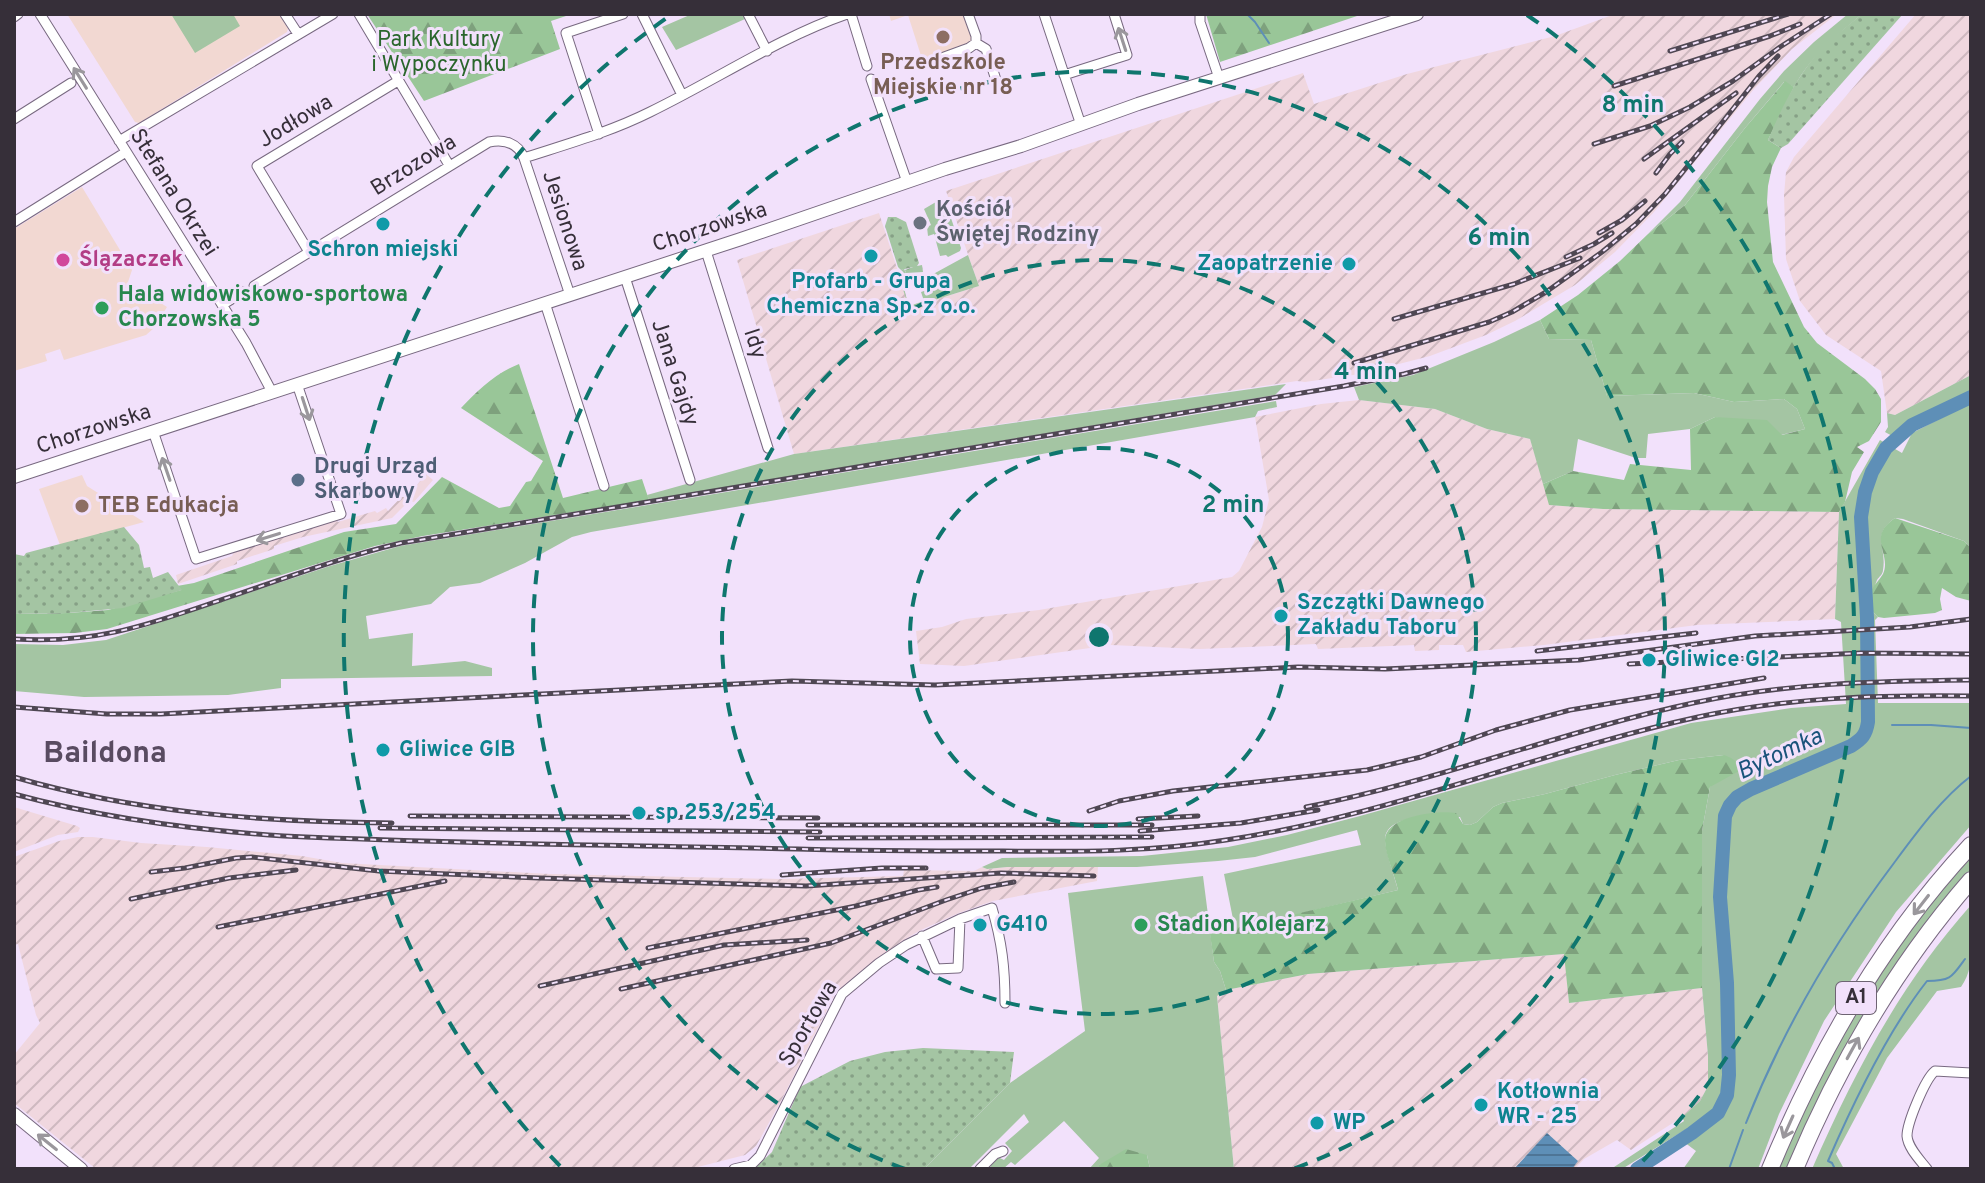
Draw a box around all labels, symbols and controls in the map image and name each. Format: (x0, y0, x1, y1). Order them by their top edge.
park label: Park Kultury i Wypoczynku (371, 27, 507, 79)
one-way arrow (1114, 27, 1129, 53)
marker: Przedszkole Miejskie nr 18 (934, 28, 952, 46)
place label: Przedszkole Miejskie nr 18 (873, 50, 1013, 102)
one-way arrow (72, 67, 88, 90)
street label: Jodłowa (254, 89, 338, 155)
text: 8 min (1601, 91, 1665, 121)
street label: Stefana Okrzei (123, 124, 223, 262)
street label: Brzozowa (366, 129, 462, 203)
street label: Jesionowa (535, 168, 593, 274)
street label: Chorzowska (649, 197, 771, 259)
place label: Kościół Świętej Rodziny (936, 197, 1099, 249)
marker: Kościół Świętej Rodziny (911, 214, 929, 232)
marker: Schron miejski (374, 215, 392, 233)
text: 6 min (1468, 224, 1530, 254)
place label: Schron miejski (308, 237, 458, 264)
place label: Ślązaczek (79, 244, 183, 274)
marker: Profarb - Grupa Chemiczna Sp. z o.o. (862, 247, 880, 265)
marker: Ślązaczek (54, 251, 72, 269)
place label: Zaopatrzenie (1197, 251, 1333, 278)
marker: Zaopatrzenie (1340, 255, 1358, 273)
place label: Profarb - Grupa Chemiczna Sp. z o.o. (766, 269, 976, 321)
place label: Hala widowiskowo-sportowa Chorzowska 5 (118, 282, 408, 334)
marker: Hala widowiskowo-sportowa Chorzowska 5 (93, 299, 111, 317)
street label: Jana Gajdy (644, 316, 704, 430)
street label: Idy (736, 325, 772, 363)
text: 4 min (1334, 358, 1398, 388)
one-way arrow (299, 397, 314, 422)
street label: Chorzowska (33, 399, 155, 461)
place label: Drugi Urząd Skarbowy (314, 454, 438, 506)
one-way arrow (158, 456, 173, 482)
marker: Drugi Urząd Skarbowy (289, 471, 307, 489)
text: 2 min (1202, 491, 1264, 521)
place label: TEB Edukacja (98, 493, 239, 520)
marker: TEB Edukacja (73, 497, 91, 515)
one-way arrow (256, 530, 281, 545)
place label: Szczątki Dawnego Zakładu Taboru (1297, 590, 1485, 642)
marker: Szczątki Dawnego Zakładu Taboru (1272, 607, 1290, 625)
centre of rings (1085, 623, 1113, 651)
place label: Gliwice Gl2 (1665, 647, 1780, 674)
marker: Gliwice Gl2 (1640, 651, 1658, 669)
water label: Bytomka (1732, 722, 1828, 788)
district label: Baildona (43, 736, 167, 773)
place label: Gliwice GlB (399, 737, 516, 764)
marker: Gliwice GlB (374, 741, 392, 759)
place label: sp 253/254 (655, 800, 776, 827)
marker: sp 253/254 (630, 804, 648, 822)
one-way arrow (1912, 894, 1929, 915)
place label: G410 (996, 912, 1048, 939)
place label: Stadion Kolejarz (1157, 912, 1326, 939)
marker: G410 (971, 916, 989, 934)
marker: Stadion Kolejarz (1132, 916, 1150, 934)
street label: Sportowa (774, 976, 844, 1072)
road number: A1 (1836, 982, 1876, 1014)
one-way arrow (1845, 1037, 1861, 1060)
place label: Kotłownia WR - 25 (1497, 1079, 1599, 1131)
marker: Kotłownia WR - 25 (1472, 1096, 1490, 1114)
place label: WP (1333, 1110, 1365, 1137)
marker: WP (1308, 1114, 1326, 1132)
one-way arrow (1779, 1115, 1794, 1139)
one-way arrow (37, 1133, 58, 1151)

